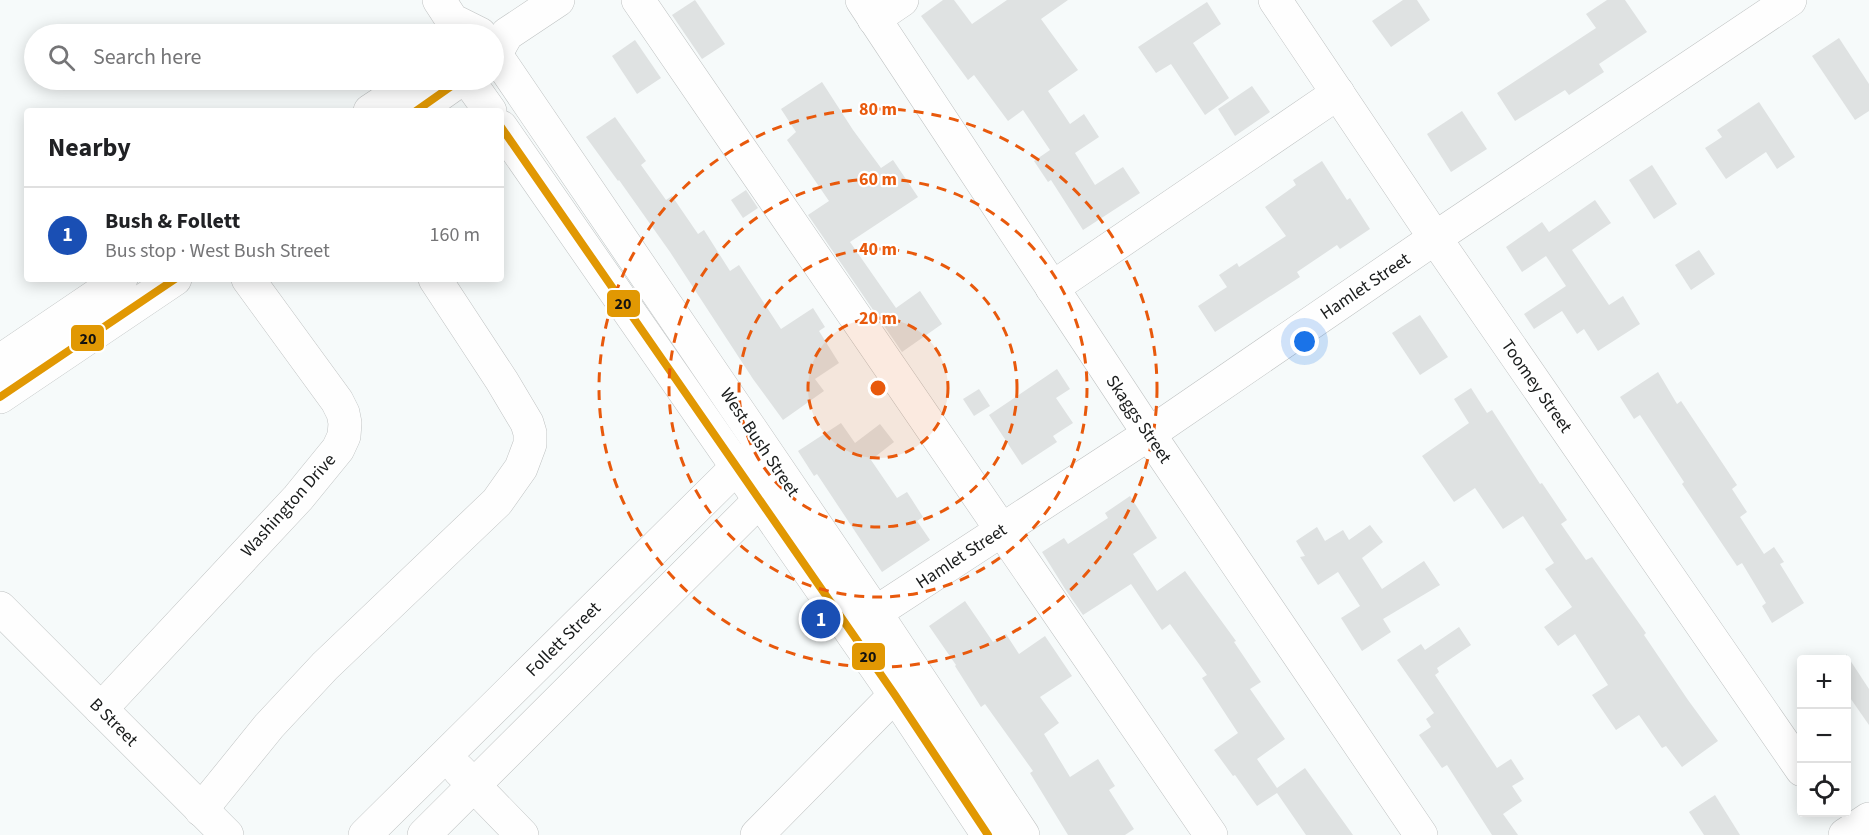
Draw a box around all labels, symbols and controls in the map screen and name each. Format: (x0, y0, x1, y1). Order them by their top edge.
search box (24, 24, 504, 90)
icon: search (45, 41, 78, 74)
text: Search here (93, 41, 201, 73)
text: 80 m (859, 97, 897, 122)
text: Nearby (48, 129, 131, 166)
text: 60 m (859, 167, 897, 192)
text: Bush & Follett (105, 205, 240, 237)
text: 1 (62, 221, 73, 249)
text: 160 m (430, 221, 480, 249)
text: Bus stop · West Bush Street (105, 237, 330, 265)
text: 40 m (859, 237, 897, 262)
street label: Hamlet Street (1315, 247, 1415, 326)
line badge: 20 (606, 289, 641, 318)
text: 20 (615, 293, 631, 315)
text: 20 m (859, 306, 897, 331)
line badge: 20 (70, 324, 105, 352)
your location (1290, 327, 1319, 356)
text: 20 (80, 328, 96, 350)
street label: Toomey Street (1495, 334, 1578, 438)
street label: Skaggs Street (1100, 370, 1177, 468)
centre of rings (868, 378, 888, 398)
street label: West Bush Street (714, 383, 805, 502)
street label: Washington Drive (235, 448, 342, 563)
street label: Hamlet Street (911, 518, 1012, 595)
street label: Follett Street (520, 596, 606, 682)
pin: 1 (802, 596, 840, 642)
line badge: 20 (851, 642, 886, 671)
text: 20 (860, 646, 876, 668)
map controls (1797, 655, 1851, 817)
button: + (1797, 655, 1851, 709)
street label: B Street (84, 693, 143, 752)
button: − (1797, 709, 1851, 763)
button: locate (1797, 763, 1851, 817)

